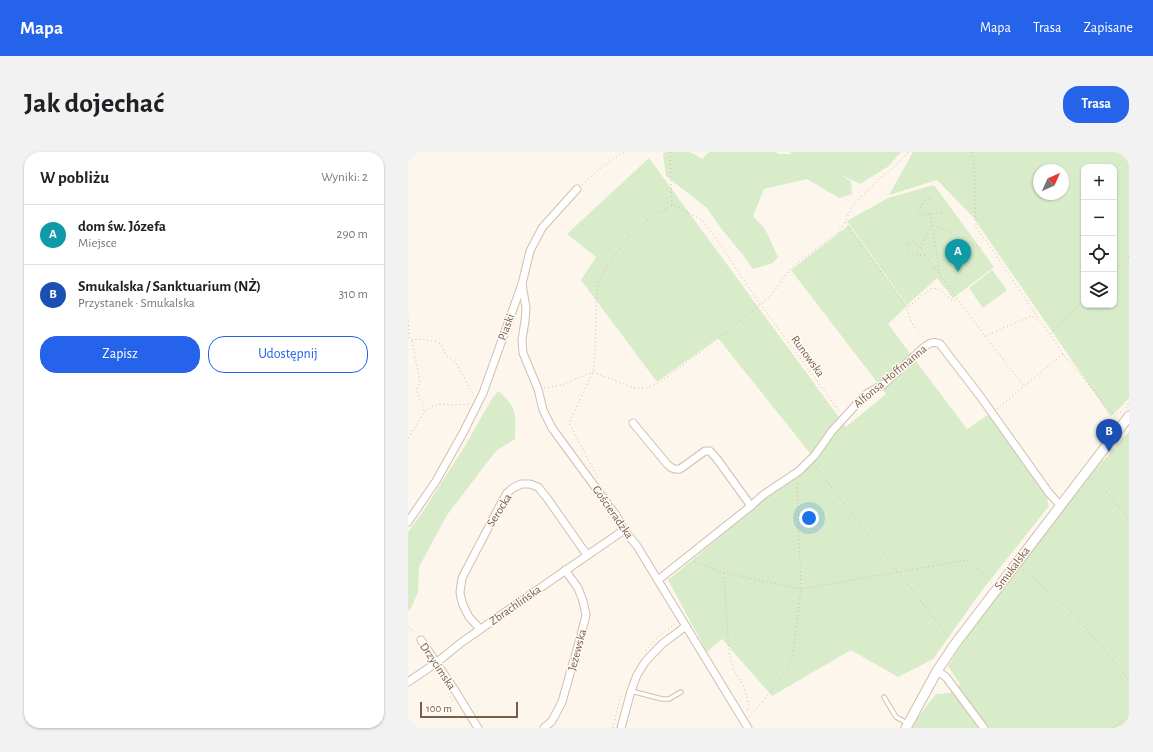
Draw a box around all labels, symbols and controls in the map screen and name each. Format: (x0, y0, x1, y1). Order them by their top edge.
text: Mapa (20, 19, 63, 38)
text: Mapa (980, 21, 1011, 35)
text: Trasa (1033, 21, 1061, 35)
text: Zapisane (1083, 21, 1133, 35)
button: Trasa (1063, 86, 1129, 123)
text: Jak dojechać (24, 90, 164, 118)
north arrow (1033, 164, 1069, 200)
map controls (1081, 164, 1117, 308)
button: + (1081, 164, 1117, 200)
text: W pobliżu (40, 169, 109, 186)
text: Wyniki: 2 (321, 171, 368, 184)
button: − (1081, 200, 1117, 236)
text: dom św. Józefa (78, 219, 166, 234)
text: A (49, 228, 57, 241)
text: 290 m (337, 228, 368, 241)
button: locate (1081, 236, 1117, 272)
text: Miejsce (78, 237, 117, 250)
pin: A (945, 239, 971, 272)
button: layers (1081, 272, 1117, 308)
text: Smukalska / Sanktuarium (NŻ) (78, 279, 261, 294)
text: B (49, 288, 57, 301)
text: 310 m (339, 288, 368, 301)
text: Przystanek · Smukalska (78, 297, 195, 310)
street label: Piaski (496, 312, 516, 342)
street label: Runowska (789, 333, 827, 379)
button: Zapisz (40, 336, 200, 373)
button: Udostępnij (208, 336, 368, 373)
street label: Alfonsa Hoffmanna (851, 342, 929, 410)
pin: B (1096, 419, 1122, 452)
street label: Gościeradzka (590, 483, 636, 541)
street label: Serocka (484, 491, 514, 528)
your location (799, 508, 819, 528)
street label: Smukalska (992, 544, 1032, 592)
street label: Zbrachlińska (487, 583, 543, 627)
street label: Jeżewska (566, 627, 588, 672)
street label: Drzycimska (417, 640, 458, 693)
scale bar (420, 700, 518, 719)
text: 100 m (426, 703, 452, 714)

